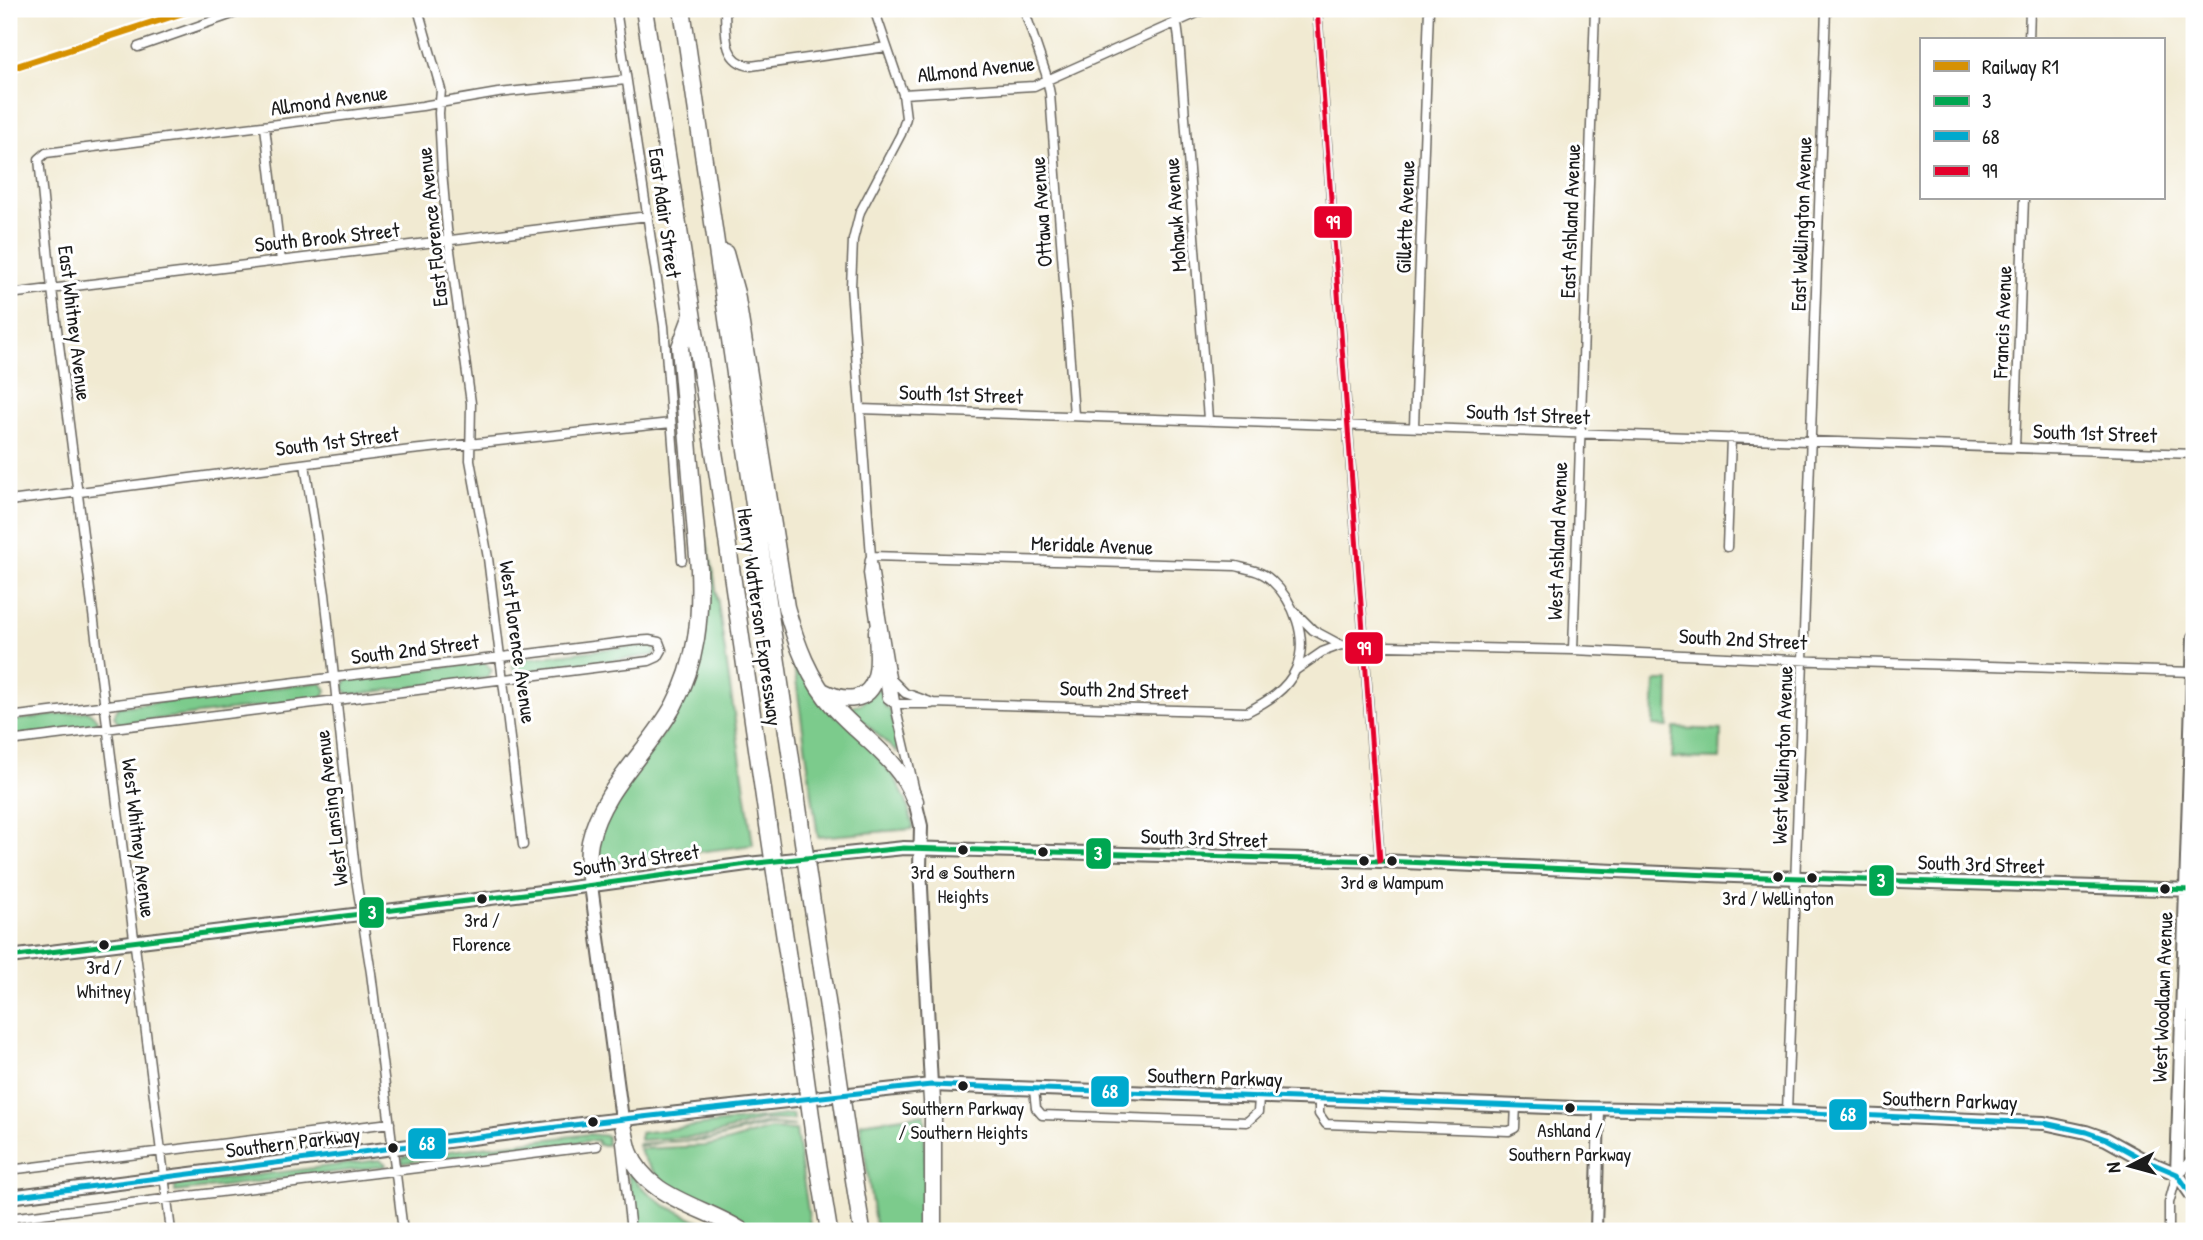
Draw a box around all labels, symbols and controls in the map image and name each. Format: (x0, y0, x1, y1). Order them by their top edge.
legend (1920, 38, 2164, 200)
street label: Allmond Avenue (916, 48, 1036, 90)
text: Railway R1 (1982, 52, 2059, 81)
street label: Allmond Avenue (269, 77, 389, 123)
text: 3 (1982, 86, 1991, 115)
text: 68 (1982, 122, 1999, 151)
street label: East Wellington Avenue (1783, 136, 1819, 312)
street label: East Ashland Avenue (1553, 143, 1587, 299)
street label: East Florence Avenue (409, 146, 455, 308)
street label: East Adair Street (642, 146, 689, 281)
street label: Ottawa Avenue (1023, 156, 1059, 268)
text: 99 (1982, 156, 1998, 185)
street label: Mohawk Avenue (1157, 157, 1193, 273)
street label: Gillette Avenue (1389, 160, 1421, 274)
line badge: 99 (1313, 205, 1353, 239)
text: 99 (1326, 209, 1340, 235)
street label: South Brook Street (253, 215, 402, 259)
street label: East Whitney Avenue (51, 244, 99, 402)
street label: Francis Avenue (1986, 265, 2018, 380)
street label: South 1st Street (899, 377, 1024, 411)
street label: South 1st Street (1465, 396, 1591, 432)
street label: South 1st Street (2033, 416, 2158, 450)
street label: South 1st Street (274, 419, 401, 463)
street label: West Ashland Avenue (1540, 461, 1574, 621)
street label: Henry Watterson Expressway (730, 506, 790, 728)
street label: Meridale Avenue (1030, 528, 1154, 562)
street label: West Florence Avenue (492, 559, 544, 725)
street label: South 2nd Street (1678, 621, 1809, 657)
street label: South 2nd Street (349, 627, 481, 671)
line badge: 99 (1344, 631, 1384, 665)
text: 99 (1357, 635, 1371, 661)
street label: West Wellington Avenue (1764, 665, 1800, 845)
street label: South 2nd Street (1059, 673, 1190, 707)
street label: West Lansing Avenue (307, 728, 355, 888)
street label: West Whitney Avenue (115, 757, 163, 919)
street label: South 3rd Street (1140, 821, 1269, 855)
street label: South 3rd Street (571, 837, 702, 883)
line badge: 3 (1085, 837, 1112, 870)
text: 3 (1094, 840, 1103, 866)
marker: 3rd @ Southern Heights (956, 843, 970, 857)
unlabelled marker (1036, 845, 1050, 859)
street label: South 3rd Street (1917, 847, 2046, 881)
unlabelled marker (1357, 854, 1371, 868)
marker: 3rd @ Wampum (1385, 854, 1399, 868)
place label: 3rd @ Southern Heights (911, 859, 1015, 909)
line badge: 3 (1868, 864, 1895, 897)
text: 3 (1877, 867, 1886, 893)
place label: 3rd @ Wampum (1340, 869, 1444, 895)
marker: 3rd / Wellington (1771, 870, 1785, 884)
unlabelled marker (1805, 871, 1819, 885)
unlabelled marker (2158, 882, 2172, 896)
place label: 3rd / Wellington (1722, 885, 1834, 911)
marker: 3rd / Florence (475, 892, 489, 906)
line badge: 3 (358, 896, 385, 929)
text: 3 (368, 899, 377, 925)
place label: 3rd / Florence (452, 907, 512, 957)
street label: West Woodlawn Avenue (2145, 911, 2179, 1083)
marker: 3rd / Whitney (97, 938, 111, 952)
place label: 3rd / Whitney (77, 954, 131, 1004)
street label: Southern Parkway (1147, 1060, 1283, 1094)
line badge: 68 (1090, 1075, 1130, 1108)
text: 68 (1102, 1078, 1118, 1104)
marker: Southern Parkway / Southern Heights (956, 1079, 970, 1093)
street label: Southern Parkway (1882, 1083, 2018, 1117)
place label: Southern Parkway / Southern Heights (898, 1095, 1028, 1145)
line badge: 68 (1828, 1098, 1868, 1131)
marker: Ashland / Southern Parkway (1563, 1101, 1577, 1115)
text: 68 (1840, 1101, 1856, 1127)
unlabelled marker (586, 1115, 600, 1129)
place label: Ashland / Southern Parkway (1509, 1117, 1631, 1167)
street label: Southern Parkway (224, 1119, 362, 1165)
line badge: 68 (407, 1127, 447, 1160)
text: 68 (419, 1130, 435, 1156)
north arrow (2094, 1132, 2164, 1202)
unlabelled marker (386, 1141, 400, 1155)
text: N (2100, 1161, 2127, 1174)

